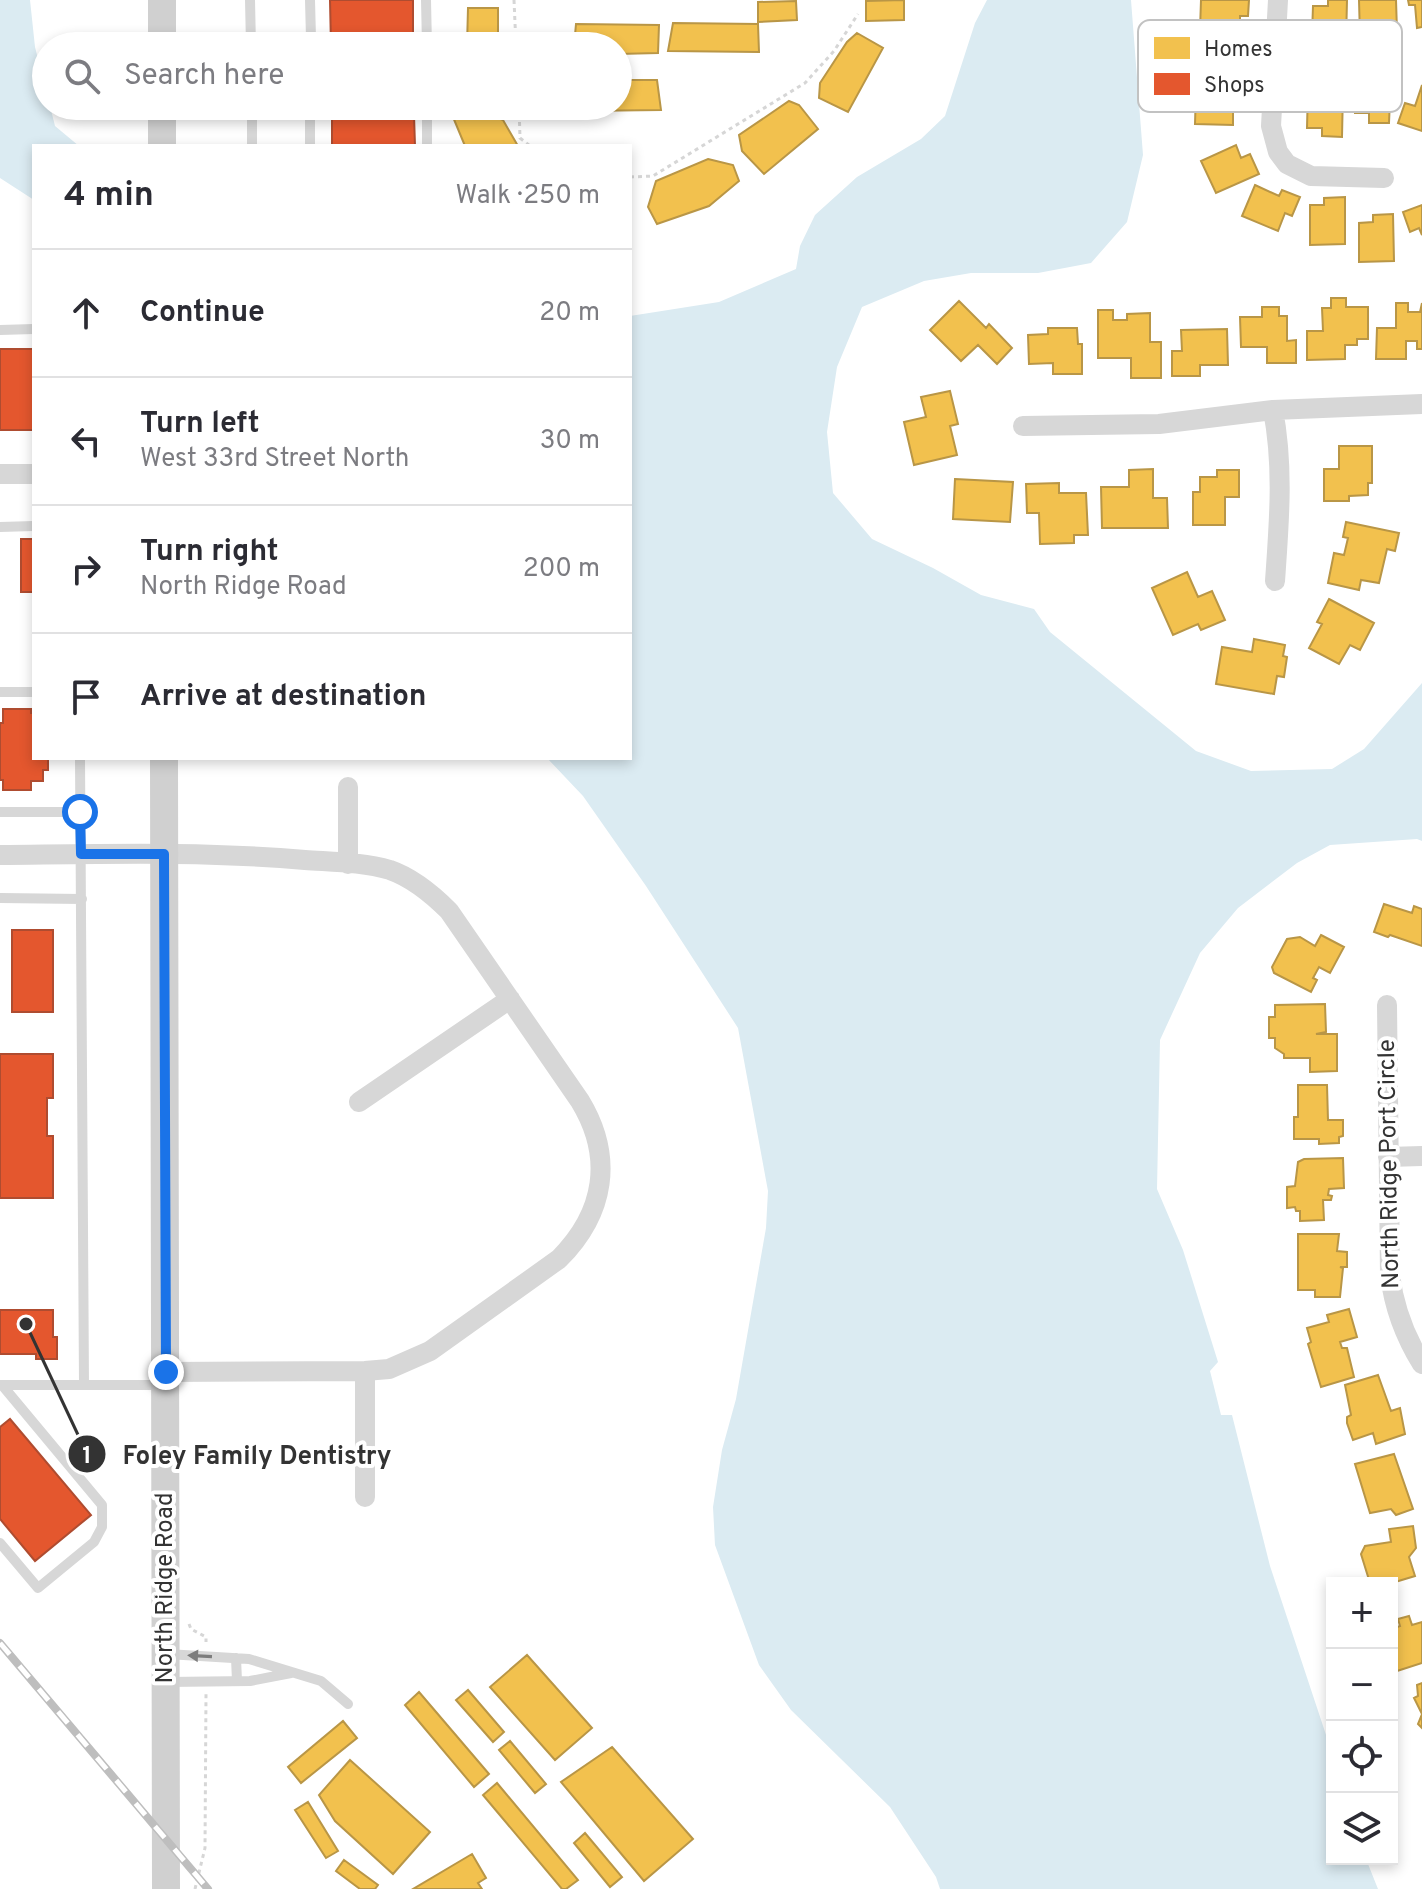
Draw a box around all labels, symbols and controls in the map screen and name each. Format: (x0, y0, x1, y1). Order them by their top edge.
legend (1138, 20, 1402, 112)
search box (32, 32, 632, 120)
text: Homes (1204, 37, 1273, 64)
icon: search (60, 54, 104, 98)
text: Search here (124, 58, 284, 95)
text: Shops (1204, 73, 1265, 100)
text: 4 min (64, 175, 154, 218)
text: Walk · 250 m (455, 180, 600, 213)
icon: ahead (64, 291, 108, 335)
text: Continue (140, 295, 265, 332)
text: 20 m (539, 297, 600, 330)
text: Turn left (140, 406, 260, 443)
icon: left (64, 419, 108, 463)
text: 30 m (540, 425, 600, 458)
text: West 33rd Street North (140, 443, 409, 476)
text: Turn right (140, 534, 278, 571)
icon: right (64, 547, 108, 591)
text: 200 m (523, 553, 600, 586)
text: North Ridge Road (140, 571, 347, 604)
icon: arrive (64, 675, 108, 719)
text: Arrive at destination (140, 679, 426, 716)
route start (62, 794, 98, 830)
street label: North Ridge Port Circle (1373, 1039, 1407, 1289)
route end (148, 1354, 184, 1390)
callout: Foley Family Dentistry (67, 1429, 408, 1479)
text: Foley Family Dentistry (123, 1441, 392, 1474)
text: 1 (82, 1442, 92, 1472)
street label: North Ridge Road (151, 1493, 181, 1683)
map controls (1326, 1577, 1398, 1865)
button: + (1326, 1577, 1398, 1649)
one-way arrow (188, 1649, 213, 1662)
button: − (1326, 1649, 1398, 1721)
button: locate (1326, 1721, 1398, 1793)
button: layers (1326, 1793, 1398, 1865)

